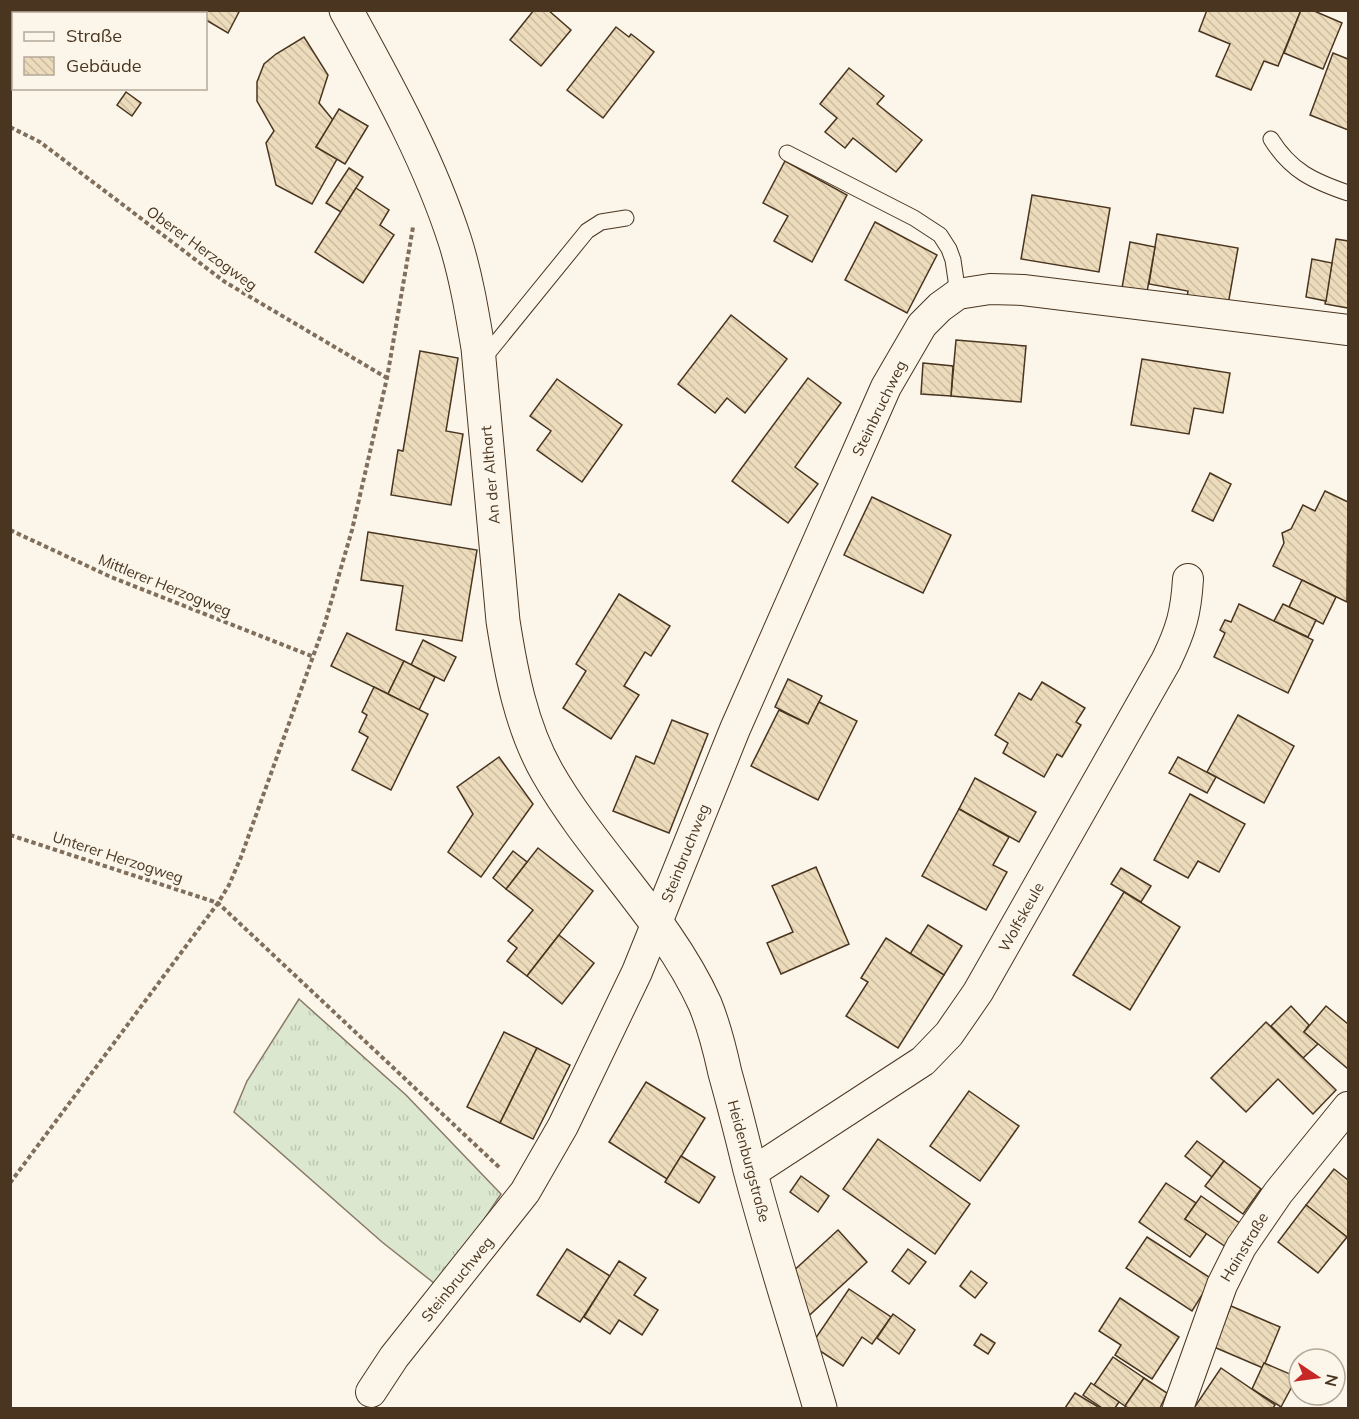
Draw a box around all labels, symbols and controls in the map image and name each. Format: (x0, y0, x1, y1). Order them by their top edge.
legend (12, 12, 207, 90)
text: Straße (66, 24, 122, 47)
text: Gebäude (66, 54, 142, 77)
street label: Oberer Herzogweg (143, 201, 261, 295)
street label: Steinbruchweg (848, 357, 910, 459)
street label: An der Althart (476, 425, 504, 525)
street label: Mittlerer Herzogweg (96, 550, 234, 620)
street label: Steinbruchweg (657, 801, 713, 905)
street label: Unterer Herzogweg (50, 827, 186, 887)
street label: Wolfskeule (994, 879, 1048, 955)
street label: Heidenburgstraße (724, 1098, 774, 1224)
street label: Hainstraße (1216, 1209, 1272, 1285)
street label: Steinbruchweg (417, 1232, 497, 1326)
north arrow (1287, 1347, 1347, 1407)
text: N (1321, 1372, 1343, 1389)

